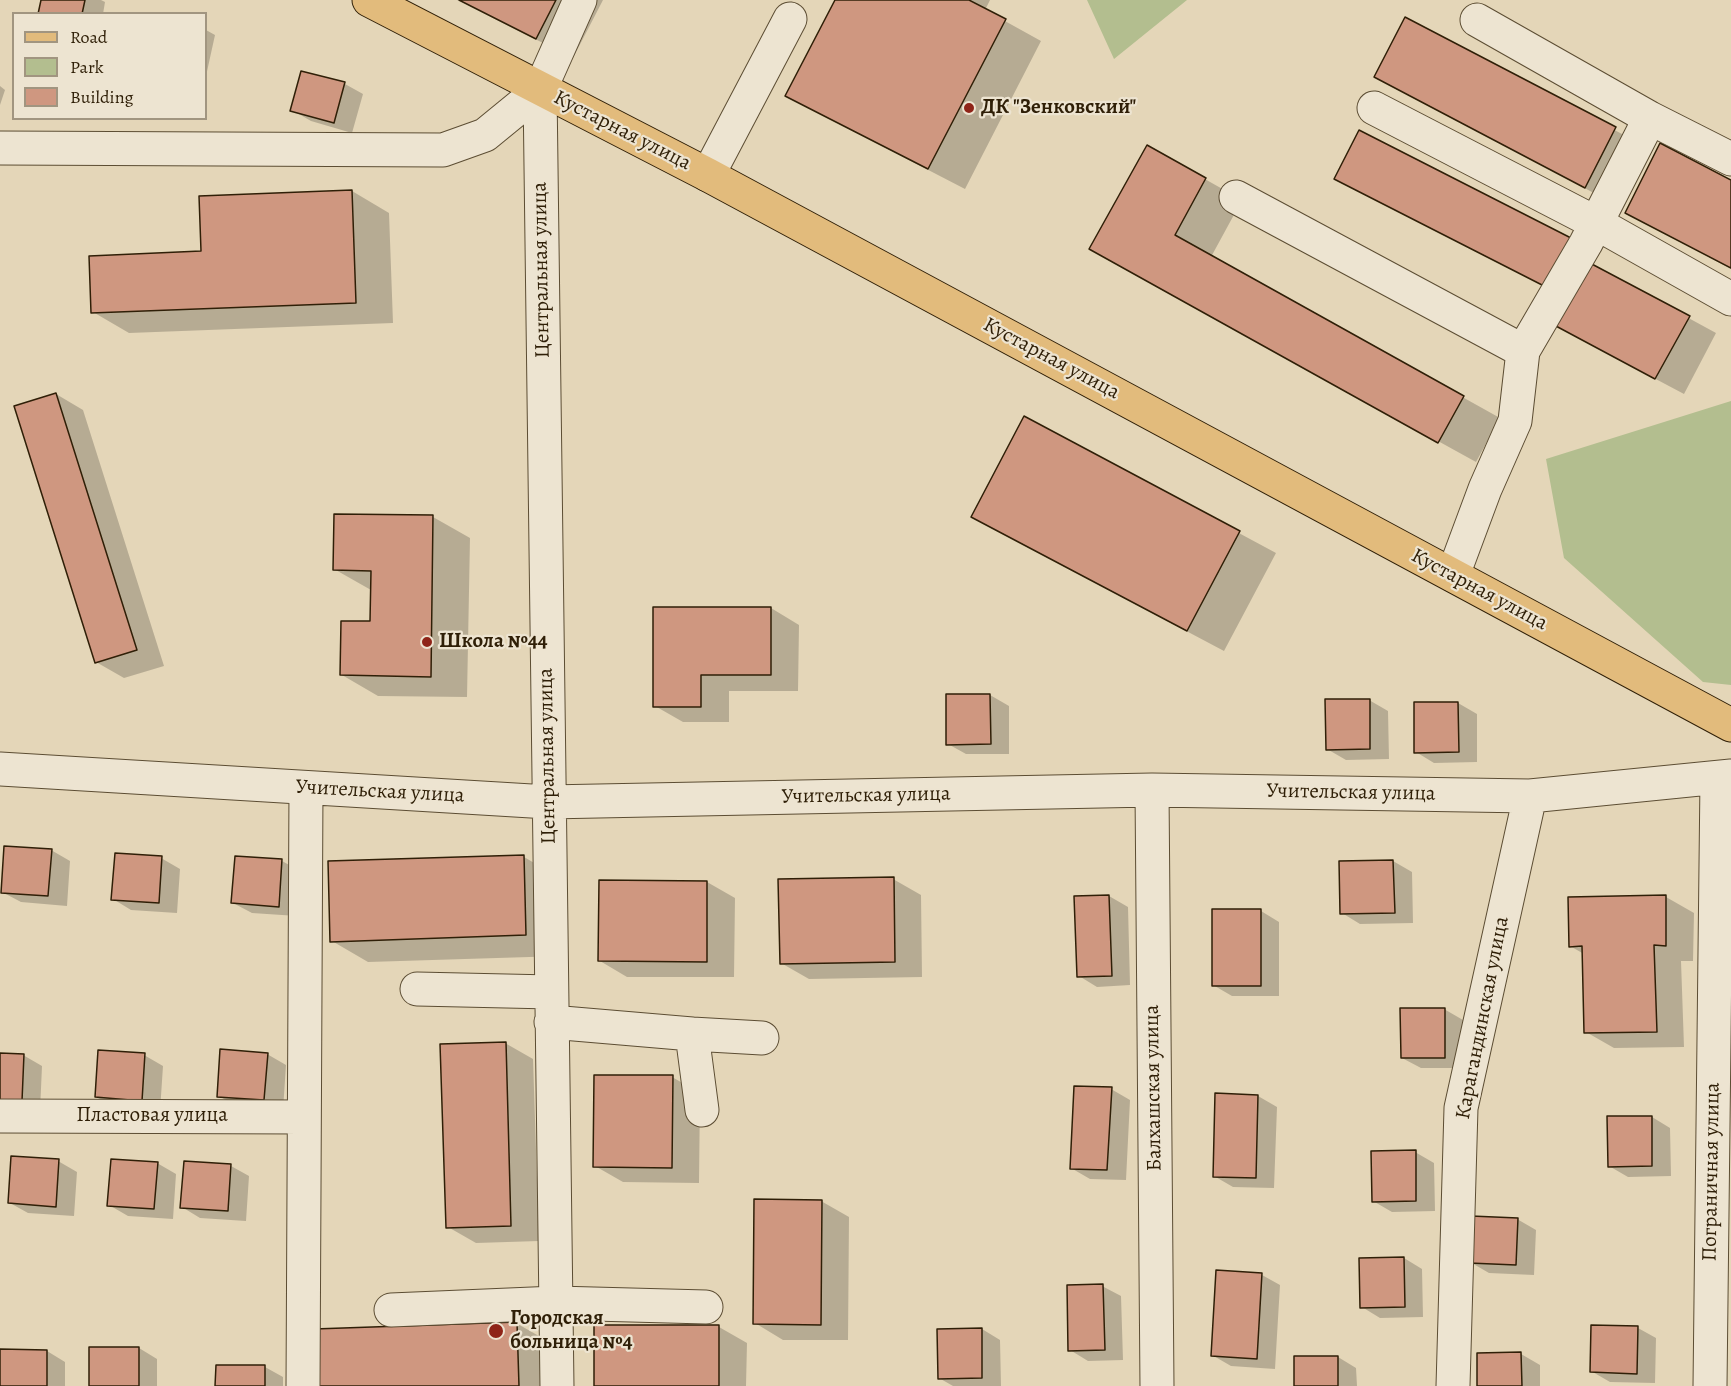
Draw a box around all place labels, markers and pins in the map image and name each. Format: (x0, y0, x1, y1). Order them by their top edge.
place label: ДК "Зенковский" (981, 95, 1136, 121)
marker: ДК "Зенковский" (962, 101, 976, 115)
place label: Школа №44 (439, 629, 548, 655)
marker: Школа №44 (420, 635, 434, 649)
place label: Городская больница №4 (510, 1306, 633, 1356)
marker: Городская больница №4 (487, 1322, 505, 1340)

